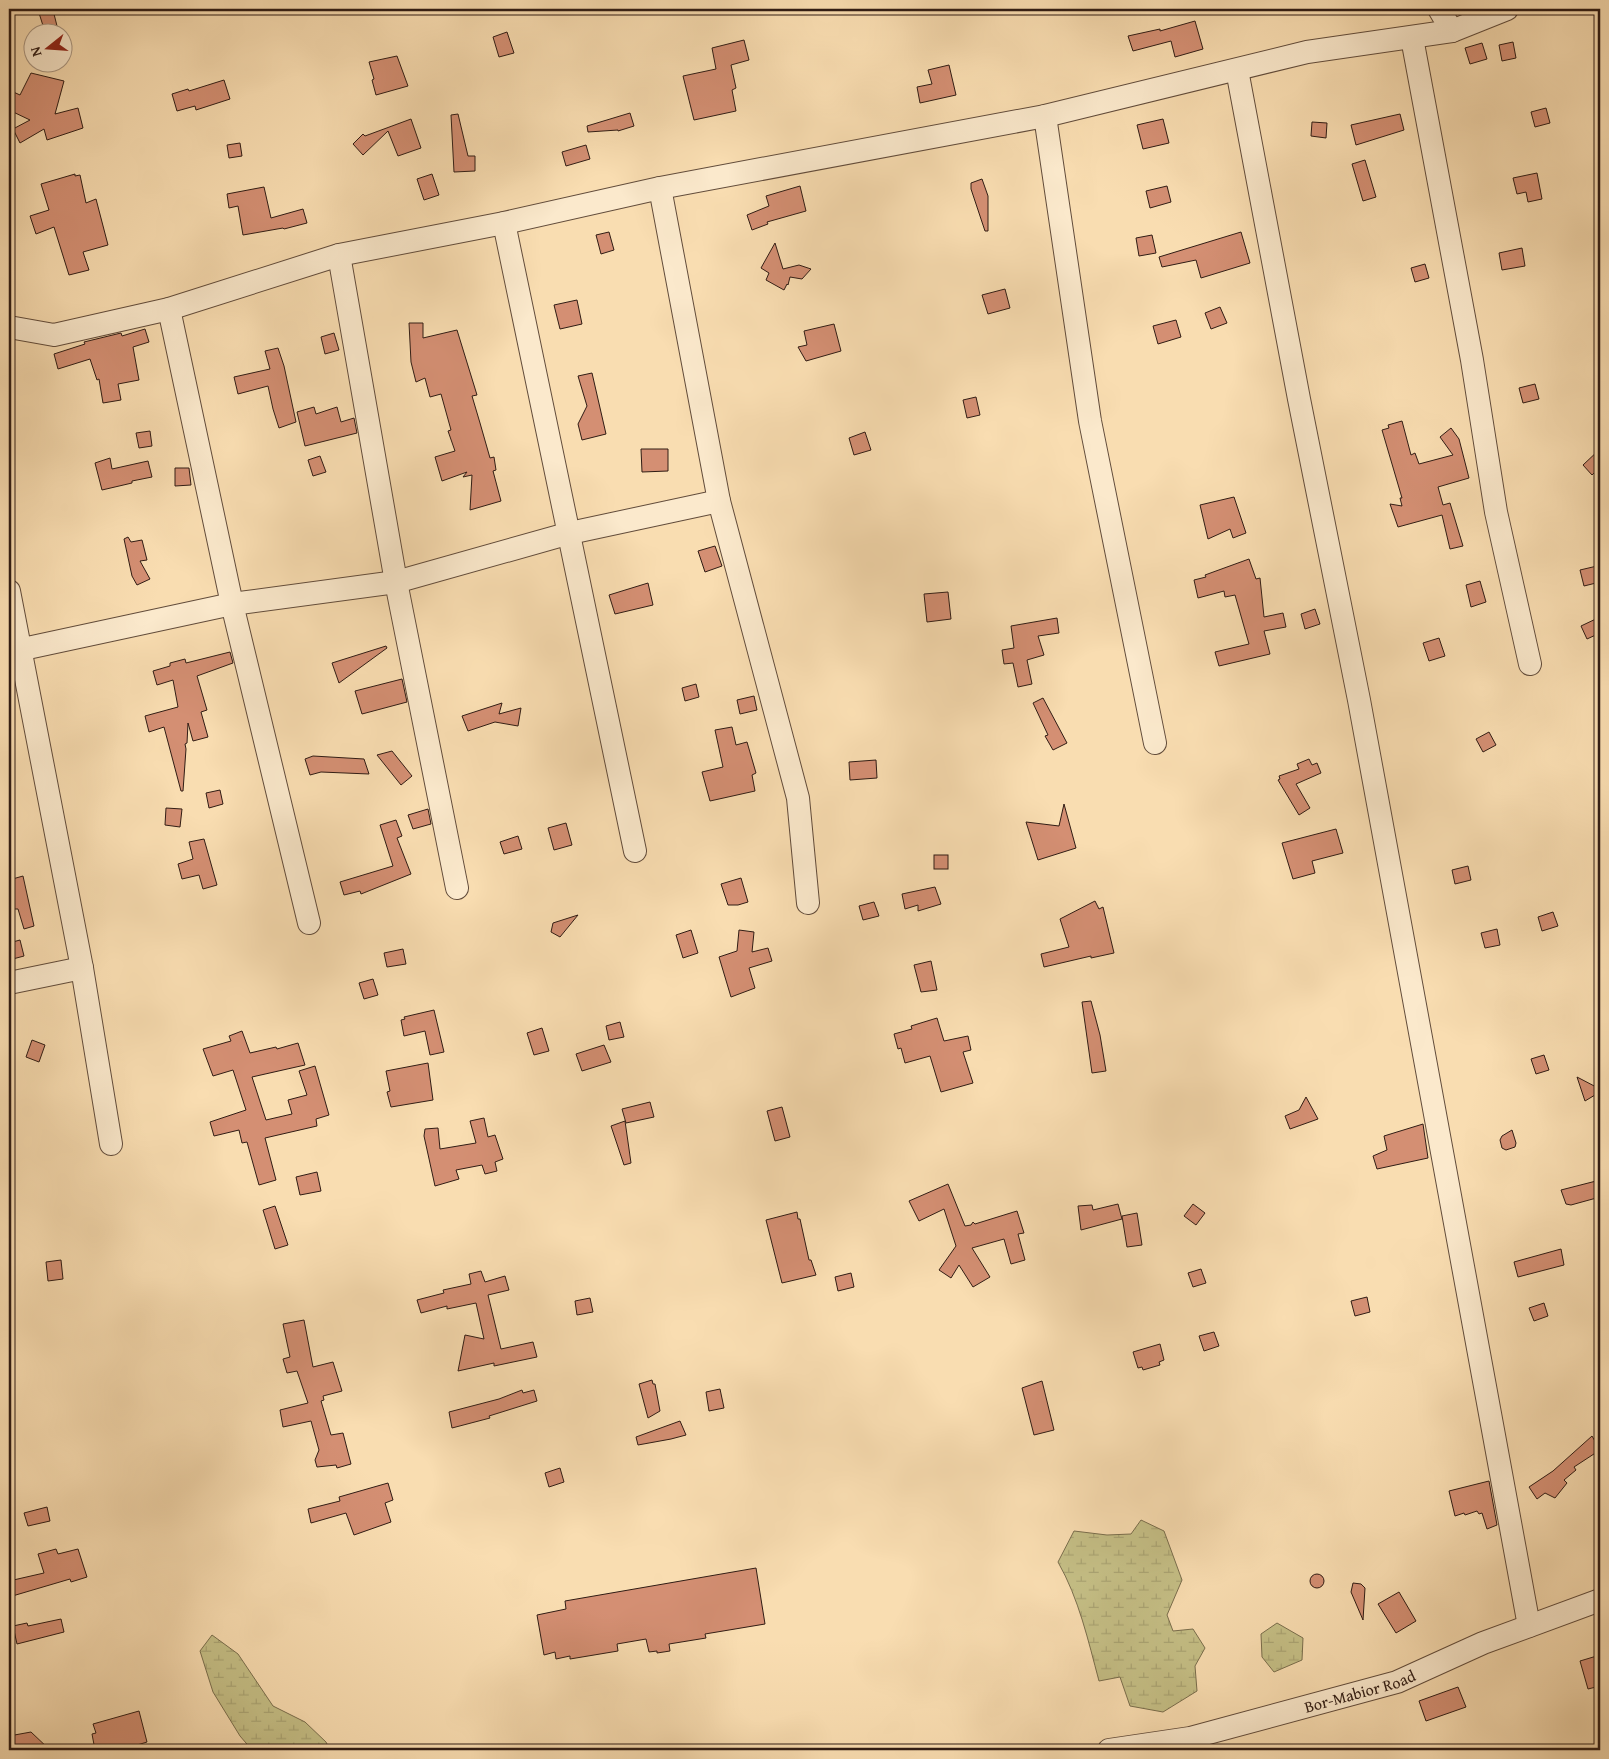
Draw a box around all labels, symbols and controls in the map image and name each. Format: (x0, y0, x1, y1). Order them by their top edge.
north arrow (22, 22, 72, 72)
text: N (24, 44, 46, 59)
street label: Bor-Mabior Road (1302, 1663, 1420, 1719)

